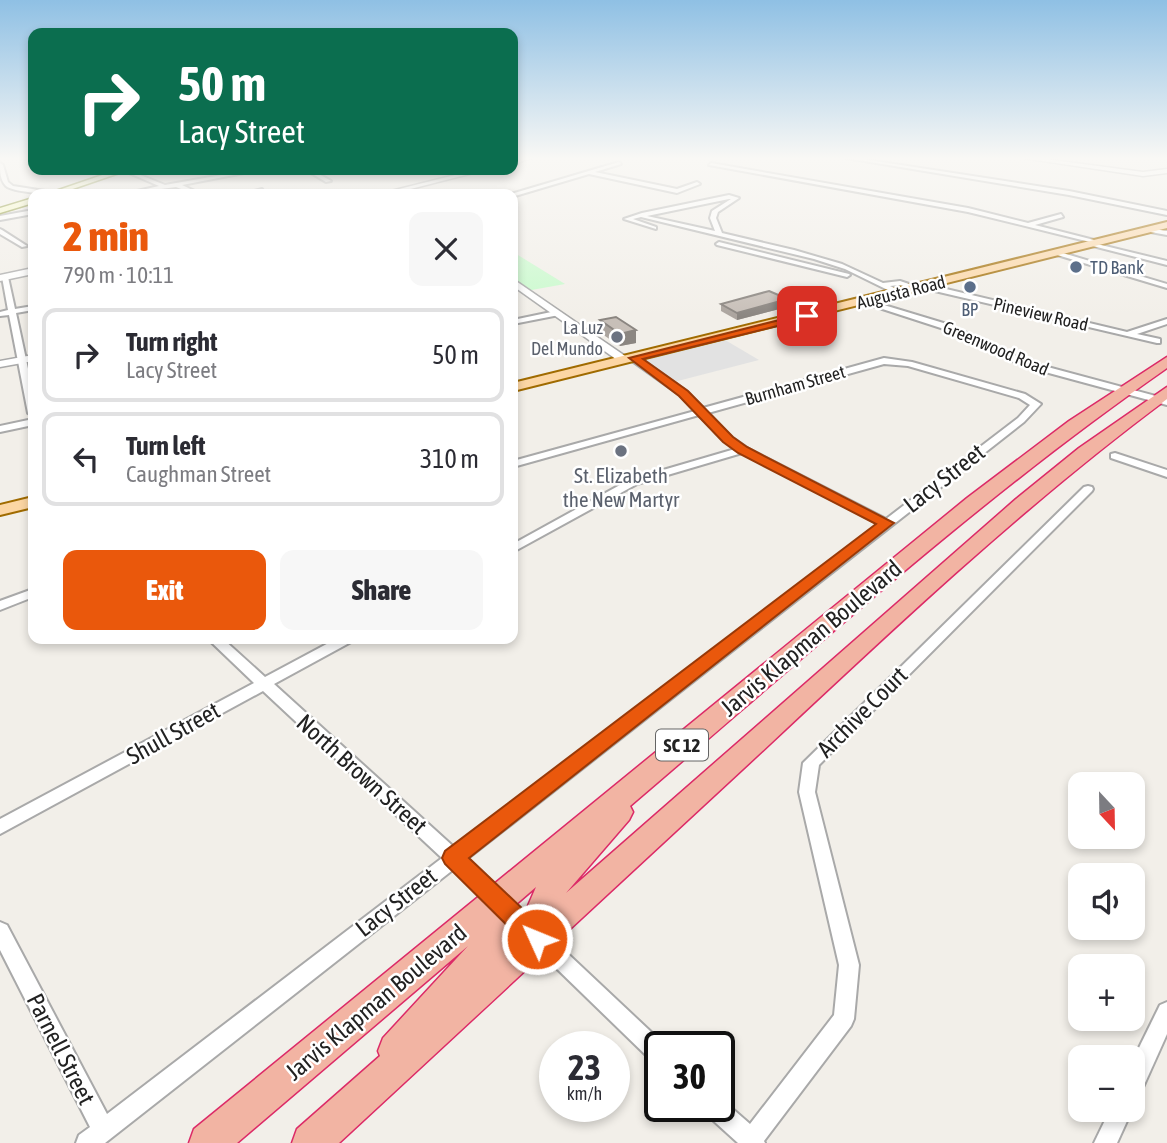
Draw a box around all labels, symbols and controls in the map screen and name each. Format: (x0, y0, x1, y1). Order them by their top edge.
text: 50 m (178, 55, 266, 111)
icon: right (63, 56, 154, 147)
text: Lacy Street (178, 113, 305, 150)
text: 2 min (63, 212, 149, 260)
button: close (409, 212, 483, 286)
place label: TD Bank (1090, 257, 1144, 278)
marker: TD Bank (1068, 259, 1084, 275)
text: 790 m · 10:11 (63, 262, 174, 288)
street label: Augusta Road (854, 271, 948, 313)
marker: BP (962, 279, 978, 295)
pin (777, 286, 837, 346)
street label: Pineview Road (992, 293, 1090, 335)
icon: arrive (788, 297, 826, 335)
place label: BP (961, 299, 979, 320)
street label: Greenwood Road (940, 316, 1052, 380)
place label: La Luz Del Mundo (531, 317, 604, 359)
text: Turn right (126, 327, 217, 357)
marker: La Luz Del Mundo (609, 329, 625, 345)
icon: right (67, 336, 105, 374)
text: 50 m (432, 340, 479, 370)
text: Lacy Street (126, 357, 217, 383)
street label: Burnham Street (742, 361, 848, 409)
text: Turn left (126, 431, 206, 461)
street label: Lacy Street (898, 438, 990, 518)
icon: left (67, 440, 105, 478)
marker: St. Elizabeth the New Martyr (613, 443, 629, 459)
text: 310 m (420, 444, 479, 474)
text: Caughman Street (126, 461, 271, 487)
place label: St. Elizabeth the New Martyr (563, 463, 680, 511)
button: Exit (63, 550, 266, 630)
button: Share (280, 550, 483, 630)
street label: Jarvis Klapman Boulevard (715, 555, 907, 721)
street label: Archive Court (811, 661, 913, 763)
street label: Shull Street (122, 696, 224, 770)
street label: North Brown Street (291, 709, 433, 839)
road number: SC 12 (656, 730, 708, 760)
north arrow (1068, 772, 1144, 849)
map controls (1068, 772, 1145, 1122)
street label: Lacy Street (350, 862, 442, 942)
button: sound (1068, 863, 1145, 940)
position arrow (500, 902, 574, 976)
street label: Jarvis Klapman Boulevard (280, 919, 472, 1085)
button: + (1068, 954, 1145, 1031)
street label: Parnell Street (22, 989, 100, 1109)
speed limit sign: 30 (644, 1031, 735, 1122)
button: − (1068, 1045, 1145, 1122)
text: 23 (568, 1047, 601, 1087)
text: km/h (567, 1083, 602, 1104)

